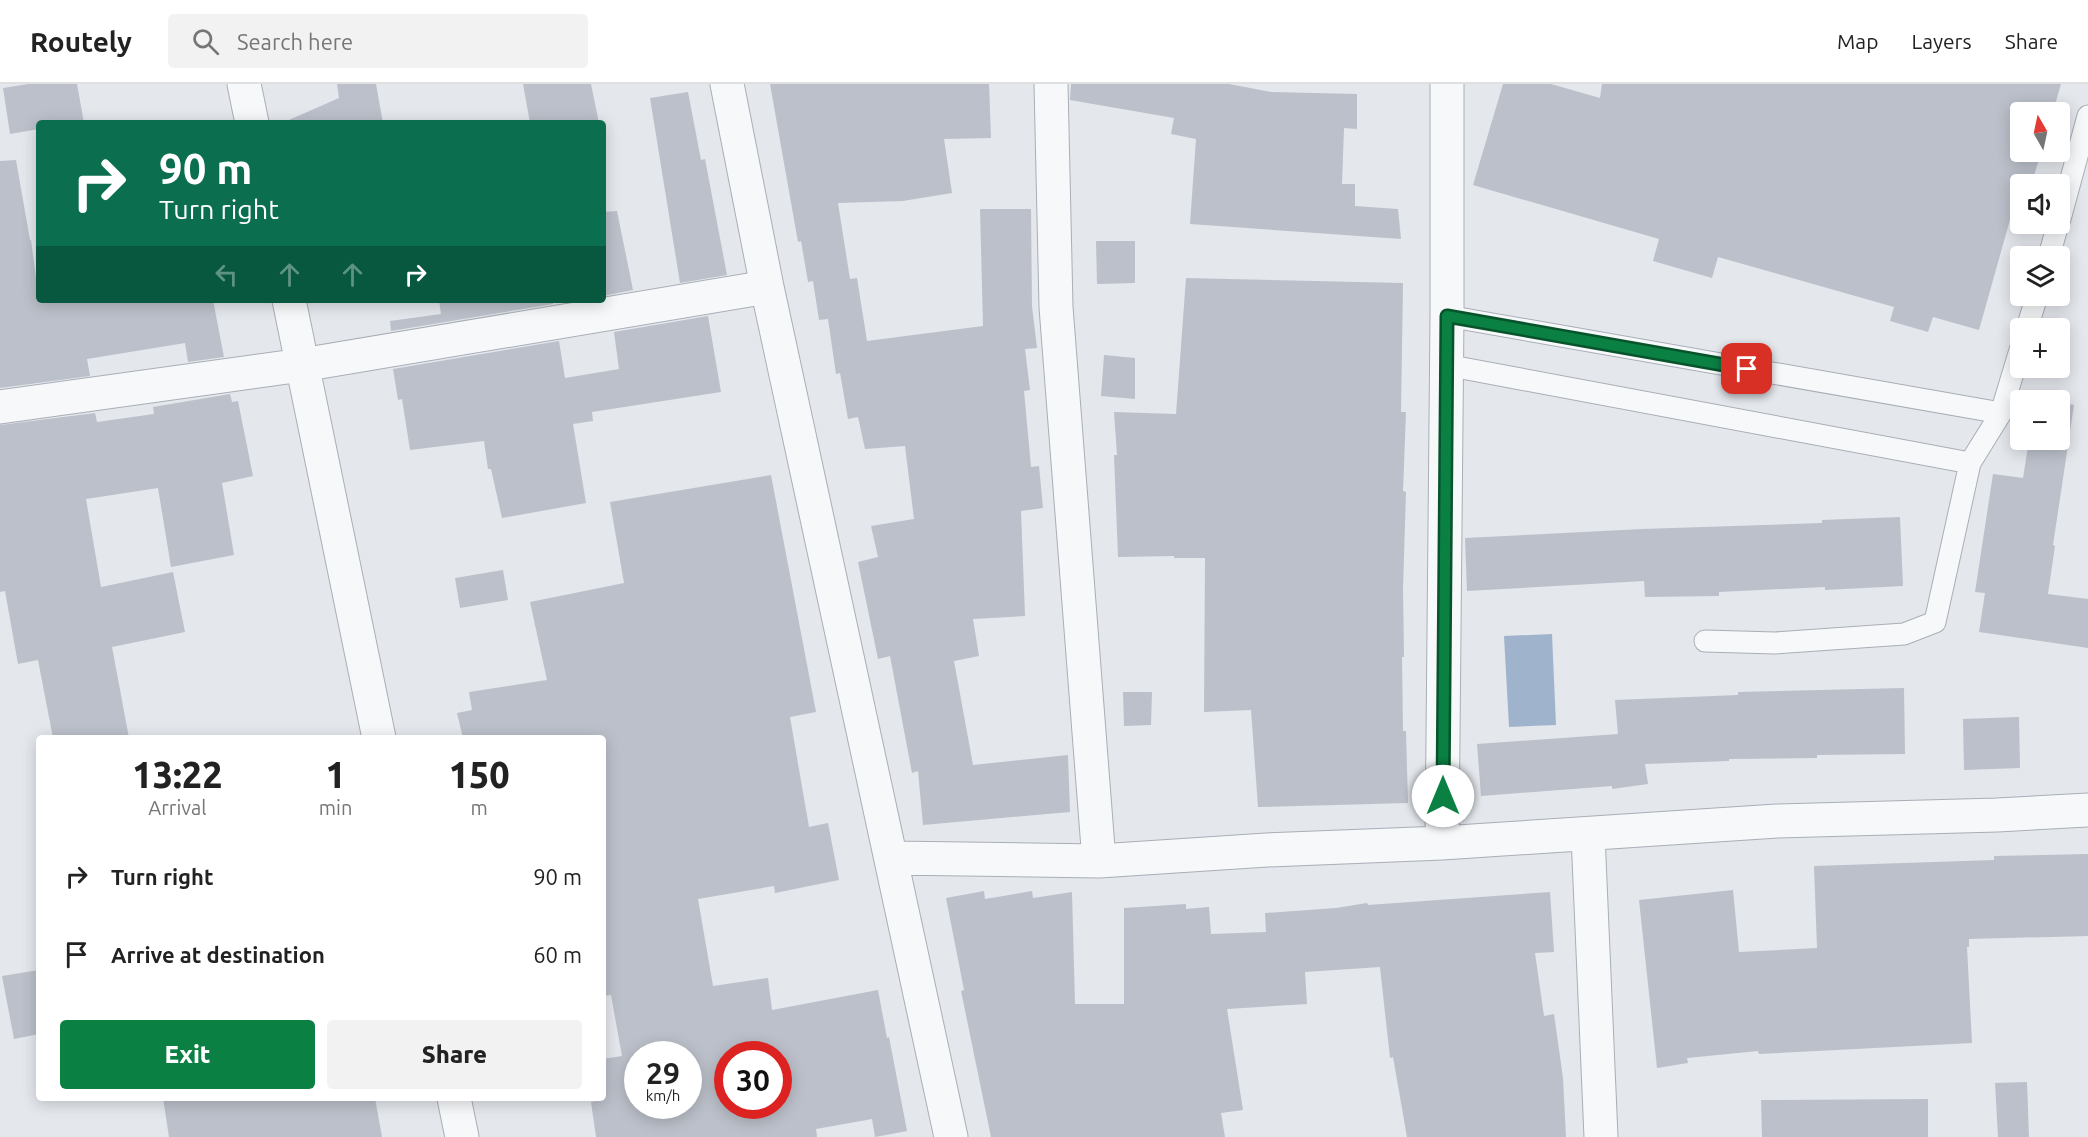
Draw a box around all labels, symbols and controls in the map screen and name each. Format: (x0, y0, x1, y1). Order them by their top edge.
search box (168, 14, 588, 68)
icon: search (189, 25, 222, 58)
text: Routely (30, 26, 132, 57)
text: Search here (237, 29, 353, 54)
text: Map (1837, 29, 1878, 53)
text: Layers (1911, 29, 1972, 53)
text: Share (2005, 29, 2058, 53)
north arrow (2010, 102, 2070, 162)
map controls (2010, 102, 2070, 450)
icon: right (60, 144, 138, 222)
text: 90 m (159, 145, 253, 192)
button: sound (2010, 174, 2070, 234)
text: Turn right (159, 194, 279, 224)
button: layers (2010, 246, 2070, 306)
icon: left (210, 258, 243, 291)
icon: ahead (273, 258, 306, 291)
icon: ahead (336, 258, 369, 291)
icon: right (399, 258, 432, 291)
button: + (2010, 318, 2070, 378)
pin (1721, 343, 1772, 394)
icon: arrive (1730, 352, 1763, 385)
button: − (2010, 390, 2070, 450)
text: 13:22 (132, 754, 222, 795)
text: 1 (325, 754, 346, 795)
text: 150 (449, 754, 510, 795)
position arrow (1411, 764, 1475, 828)
text: Arrival (148, 796, 207, 819)
text: min (319, 796, 352, 819)
text: m (471, 796, 488, 819)
icon: right (60, 860, 93, 893)
text: Turn right (111, 864, 213, 889)
text: 90 m (533, 864, 582, 889)
icon: arrive (60, 938, 93, 971)
text: Arrive at destination (111, 942, 325, 967)
text: 60 m (533, 942, 582, 967)
button: Exit (60, 1020, 315, 1089)
button: Share (327, 1020, 582, 1089)
speed limit sign: 30 (714, 1041, 792, 1119)
text: 29 (646, 1056, 680, 1090)
text: km/h (646, 1087, 680, 1104)

